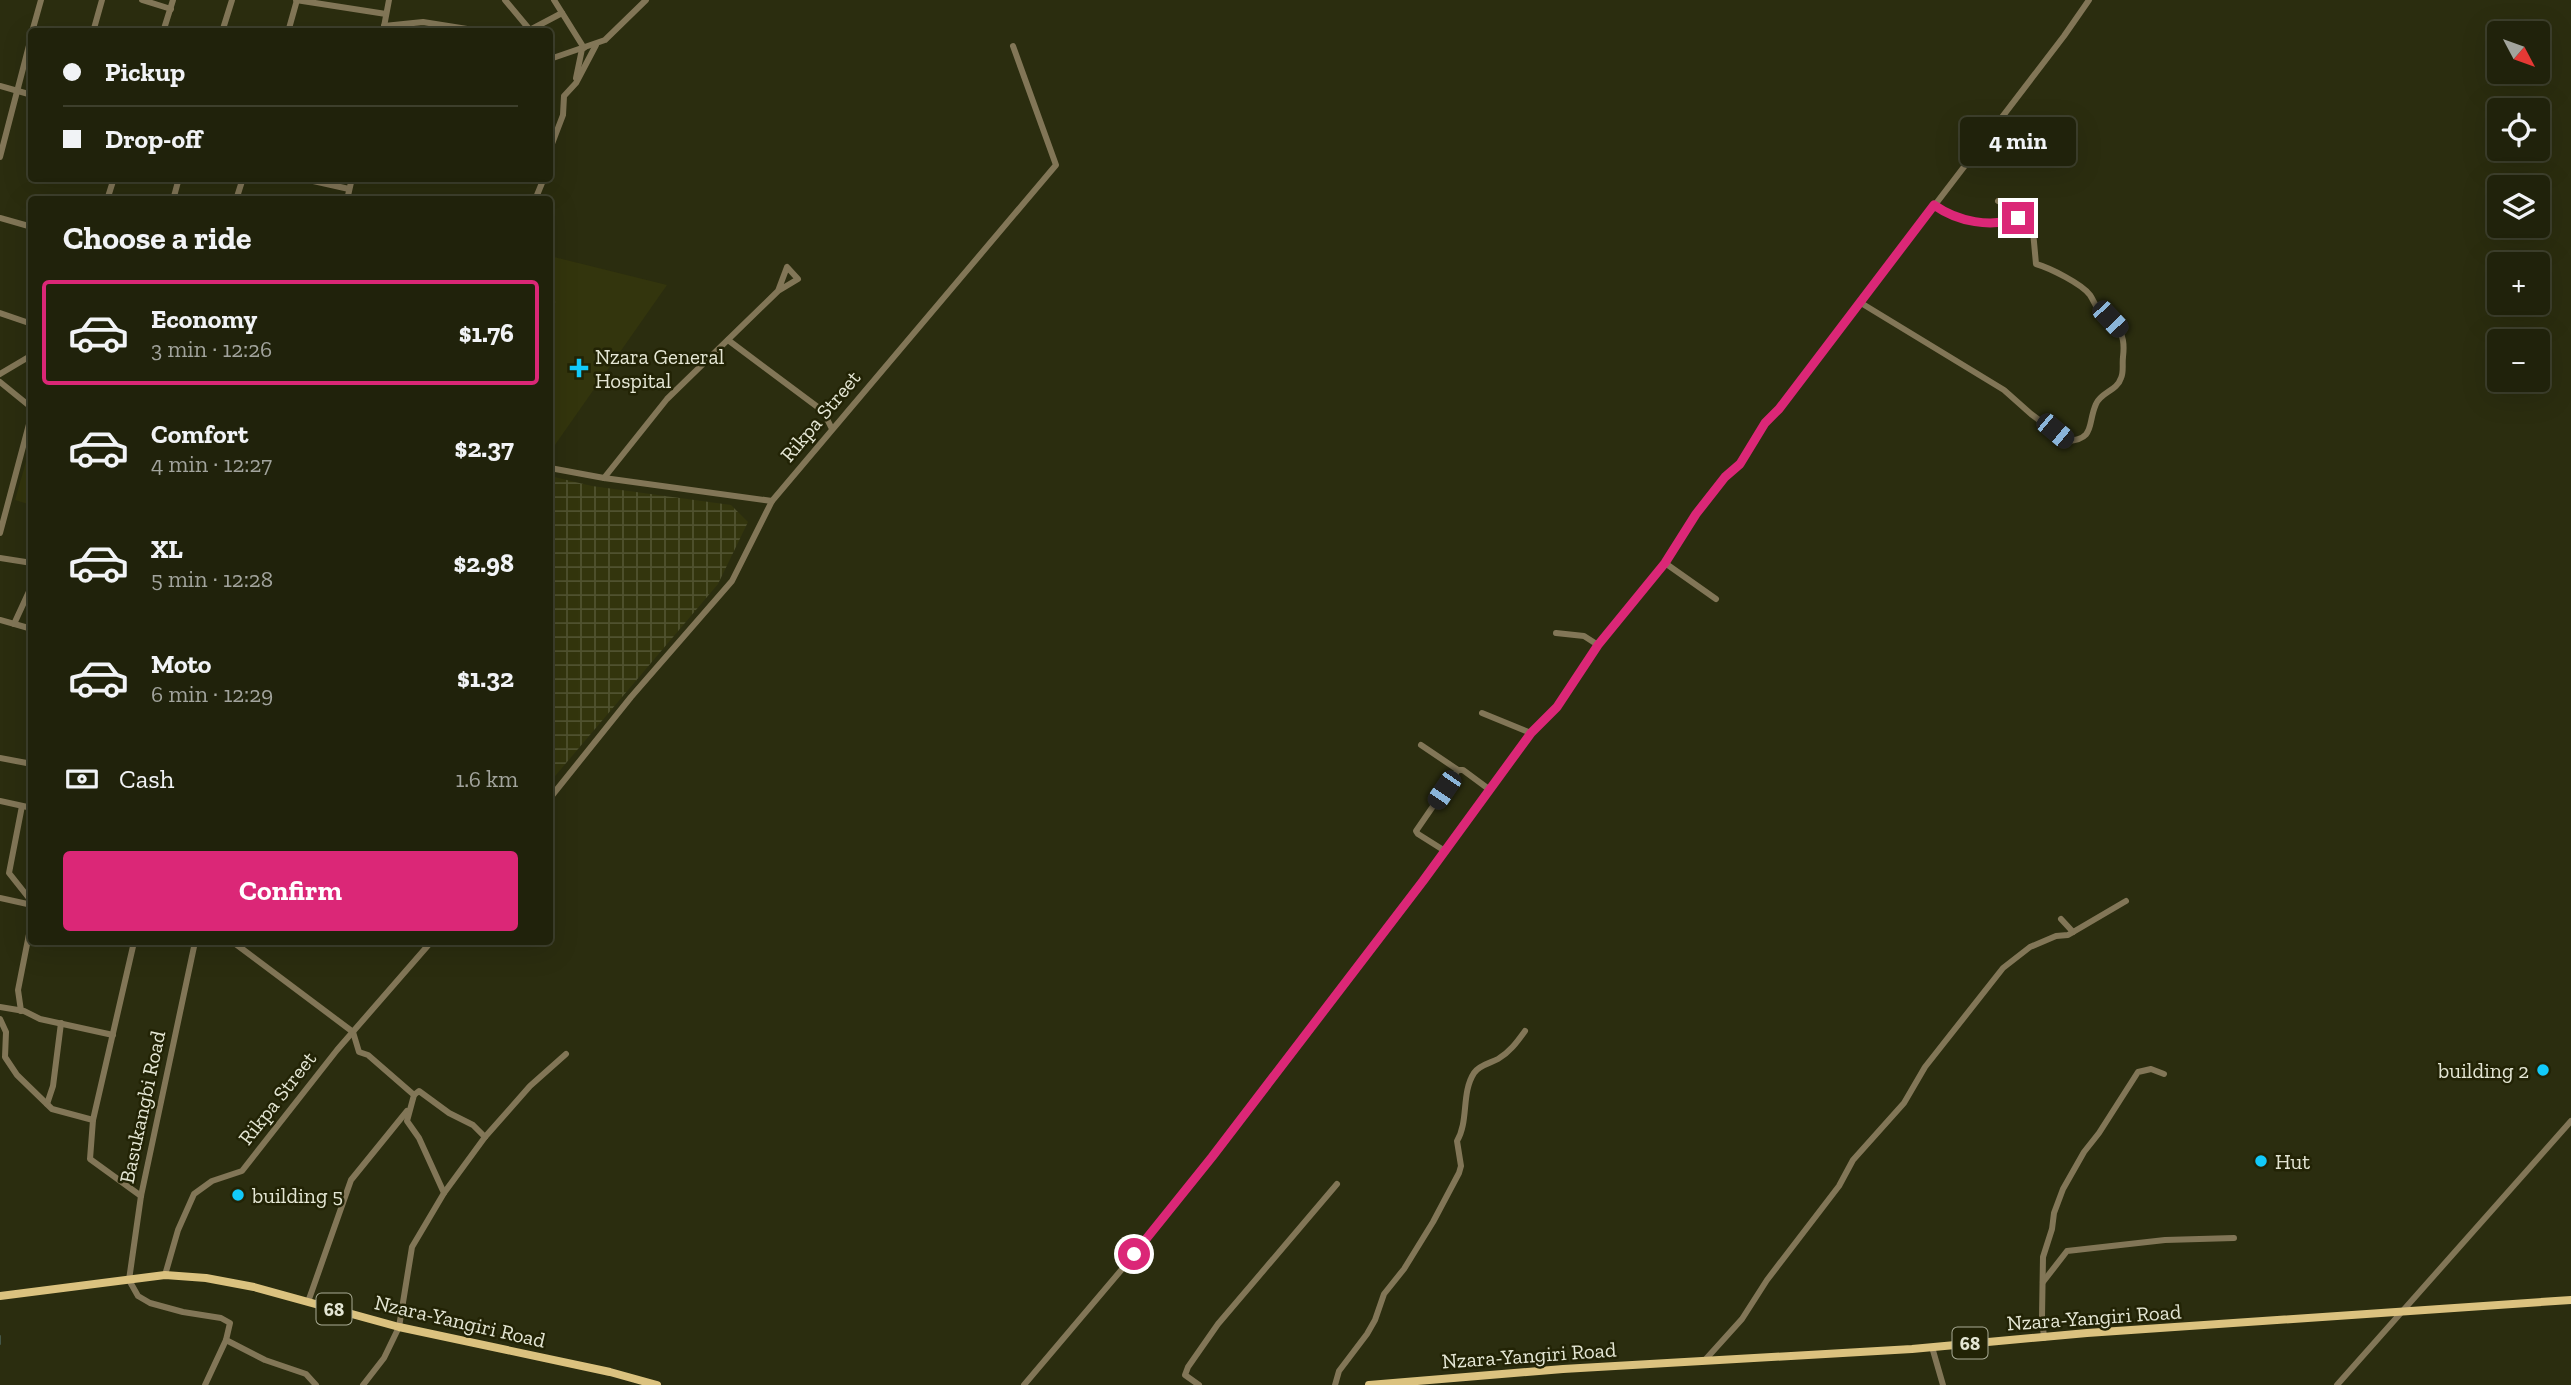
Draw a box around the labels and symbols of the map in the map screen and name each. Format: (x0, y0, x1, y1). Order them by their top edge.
north arrow (2487, 21, 2550, 84)
callout: 4 min (1960, 116, 2076, 166)
route end (2002, 202, 2034, 234)
car (2088, 296, 2133, 342)
place label: Nzara General Hospital (595, 344, 725, 393)
marker: Nzara General Hospital (569, 358, 589, 378)
street label: Rikpa Street (775, 365, 866, 467)
car (2033, 409, 2078, 453)
car (1424, 767, 1465, 813)
street label: Basukangbi Road (114, 1028, 170, 1186)
street label: Rikpa Street (233, 1046, 321, 1150)
place label: building 2 (2437, 1058, 2529, 1083)
marker: building 2 (2535, 1062, 2551, 1078)
place label: Hut (2275, 1149, 2310, 1174)
marker: Hut (2253, 1153, 2269, 1169)
place label: building 5 (251, 1183, 343, 1208)
marker: building 5 (230, 1187, 246, 1203)
route start (1118, 1238, 1150, 1270)
street label: Nzara-Yangiri Road (372, 1289, 548, 1353)
road number: 68 (316, 1294, 352, 1324)
street label: Nzara-Yangiri Road (2006, 1298, 2183, 1336)
road number: 68 (1952, 1328, 1988, 1358)
street label: Nzara-Yangiri Road (1441, 1336, 1618, 1374)

